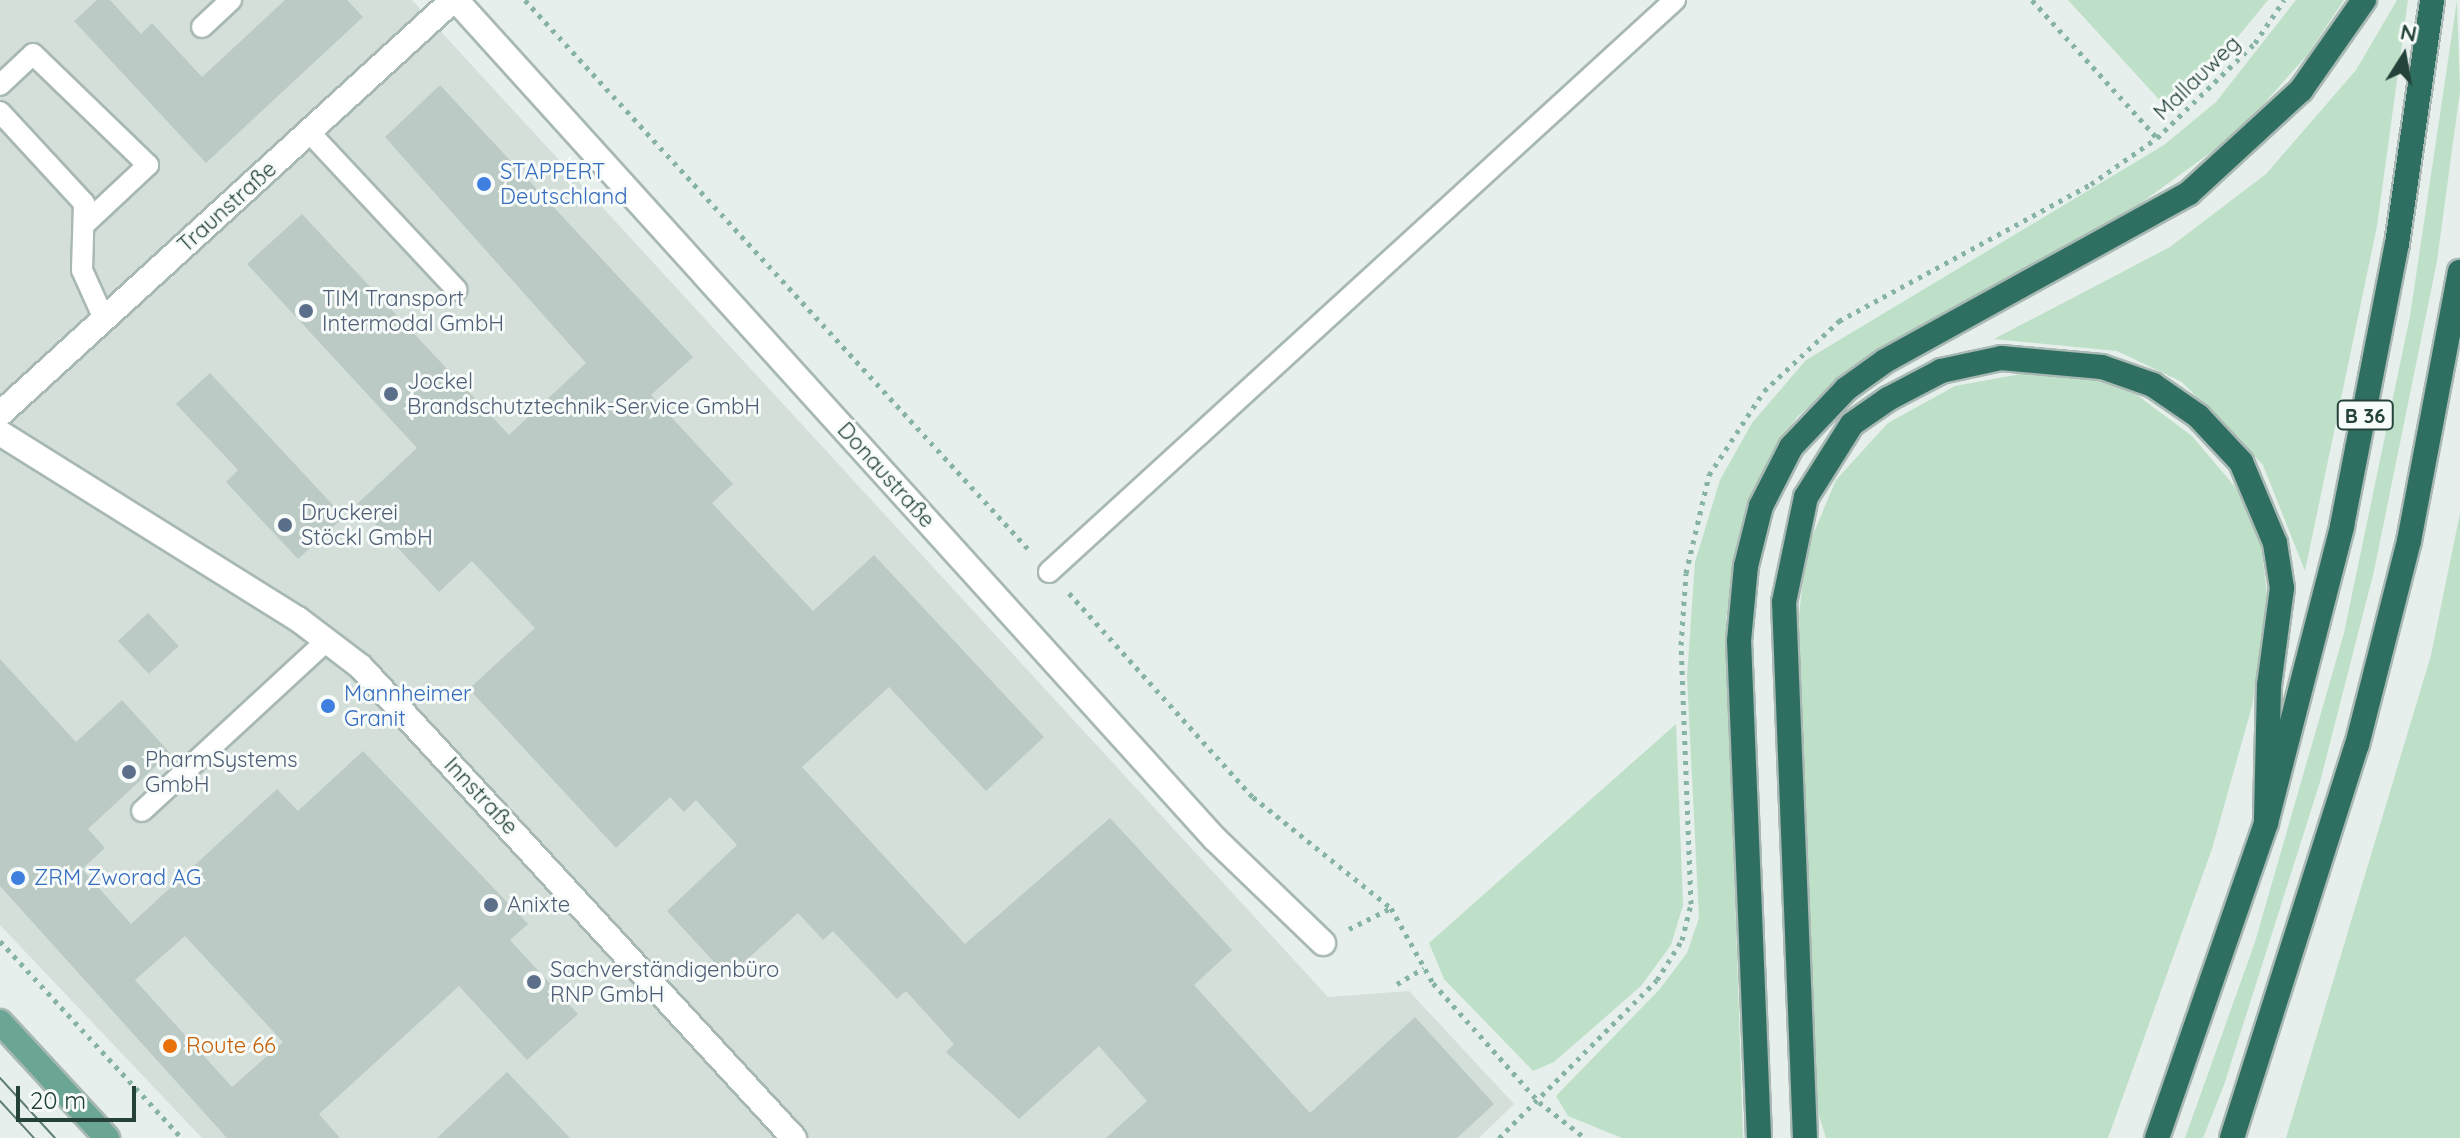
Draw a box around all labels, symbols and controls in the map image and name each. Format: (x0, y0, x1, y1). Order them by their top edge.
north arrow (2364, 16, 2444, 96)
text: N (2398, 17, 2419, 48)
street label: Mallauweg (2148, 30, 2246, 126)
street label: Traunstraße (172, 156, 282, 258)
place label: STAPPERT Deutschland (500, 158, 627, 210)
marker: STAPPERT Deutschland (475, 175, 493, 193)
place label: TIM Transport Intermodal GmbH (322, 285, 504, 336)
marker: TIM Transport Intermodal GmbH (297, 302, 315, 320)
place label: Jockel Brandschutztechnik-Service GmbH (407, 368, 760, 420)
marker: Jockel Brandschutztechnik-Service GmbH (382, 385, 400, 403)
road number: B 36 (2335, 399, 2395, 431)
street label: Donaustraße (832, 417, 940, 533)
place label: Druckerei Stöckl GmbH (301, 499, 433, 550)
marker: Druckerei Stöckl GmbH (276, 516, 294, 534)
place label: Mannheimer Granit (344, 680, 472, 732)
marker: Mannheimer Granit (319, 697, 337, 715)
place label: PharmSystems GmbH (145, 746, 298, 798)
street label: Innstraße (439, 752, 523, 840)
marker: PharmSystems GmbH (120, 763, 138, 781)
place label: ZRM Zworad AG (34, 865, 201, 891)
marker: ZRM Zworad AG (9, 869, 27, 887)
place label: Anixte (507, 892, 570, 918)
marker: Anixte (482, 896, 500, 914)
place label: Sachverständigenbüro RNP GmbH (550, 956, 779, 1008)
marker: Sachverständigenbüro RNP GmbH (525, 973, 543, 991)
place label: Route 66 (186, 1033, 276, 1059)
marker: Route 66 (161, 1037, 179, 1055)
scale bar (20, 1070, 140, 1120)
text: 20 m (30, 1085, 86, 1115)

